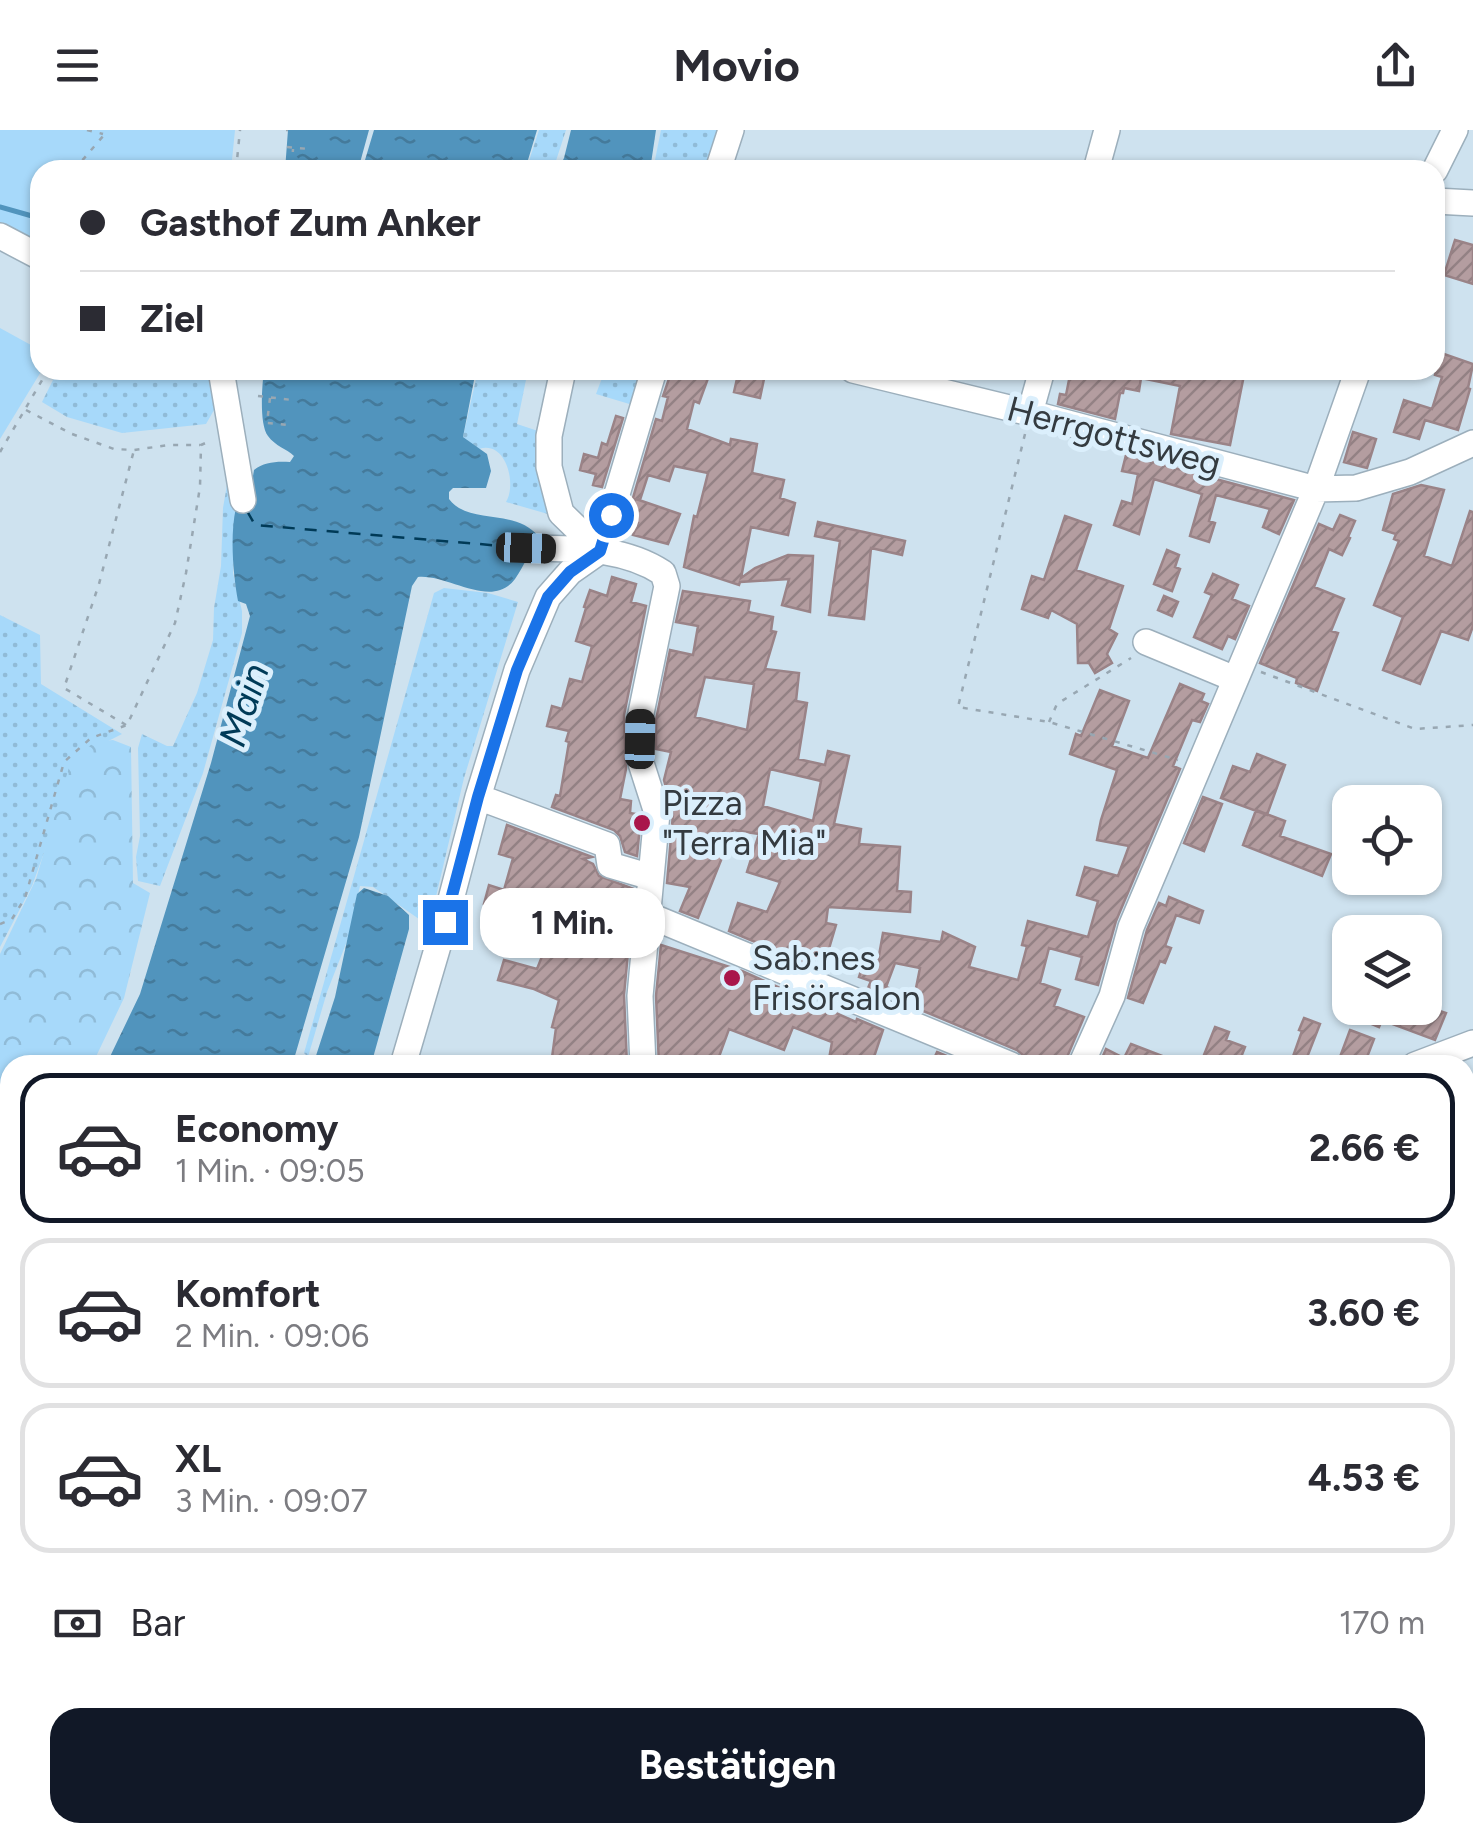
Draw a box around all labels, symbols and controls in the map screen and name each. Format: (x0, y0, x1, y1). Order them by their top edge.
icon: menu (50, 38, 105, 93)
text: Movio (673, 38, 800, 92)
icon: share (1368, 38, 1423, 93)
text: Gasthof Zum Anker (140, 200, 481, 246)
text: Ziel (140, 296, 204, 342)
street label: Herrgottsweg (1003, 387, 1225, 485)
route start (589, 493, 634, 538)
car (495, 532, 557, 564)
water label: Main (209, 658, 279, 752)
car (624, 709, 656, 769)
place label: Pizza "Terra Mia" (662, 782, 826, 864)
map controls (1332, 785, 1442, 1025)
button: locate (1332, 785, 1442, 895)
marker: Pizza "Terra Mia" (631, 812, 653, 834)
callout: 1 Min. (480, 887, 665, 957)
route end (423, 900, 468, 945)
text: 1 Min. (531, 904, 614, 942)
button: layers (1332, 915, 1442, 1025)
place label: Sab:nes Frisörsalon (752, 937, 921, 1019)
marker: Sab:nes Frisörsalon (721, 967, 743, 989)
icon: car (55, 1103, 145, 1193)
text: Economy (175, 1106, 338, 1152)
text: 2.66 € (1309, 1125, 1420, 1171)
text: 1 Min. · 09:05 (175, 1152, 365, 1190)
icon: car (55, 1268, 145, 1358)
text: Komfort (175, 1271, 321, 1317)
text: 3.60 € (1307, 1290, 1420, 1336)
text: 2 Min. · 09:06 (175, 1317, 369, 1355)
icon: car (55, 1433, 145, 1523)
text: XL (175, 1436, 221, 1482)
text: 4.53 € (1308, 1455, 1420, 1501)
text: 3 Min. · 09:07 (175, 1482, 368, 1520)
icon: cash (50, 1596, 105, 1651)
text: Bar (130, 1600, 185, 1646)
text: 170 m (1339, 1604, 1425, 1642)
button: Bestätigen (50, 1708, 1425, 1823)

